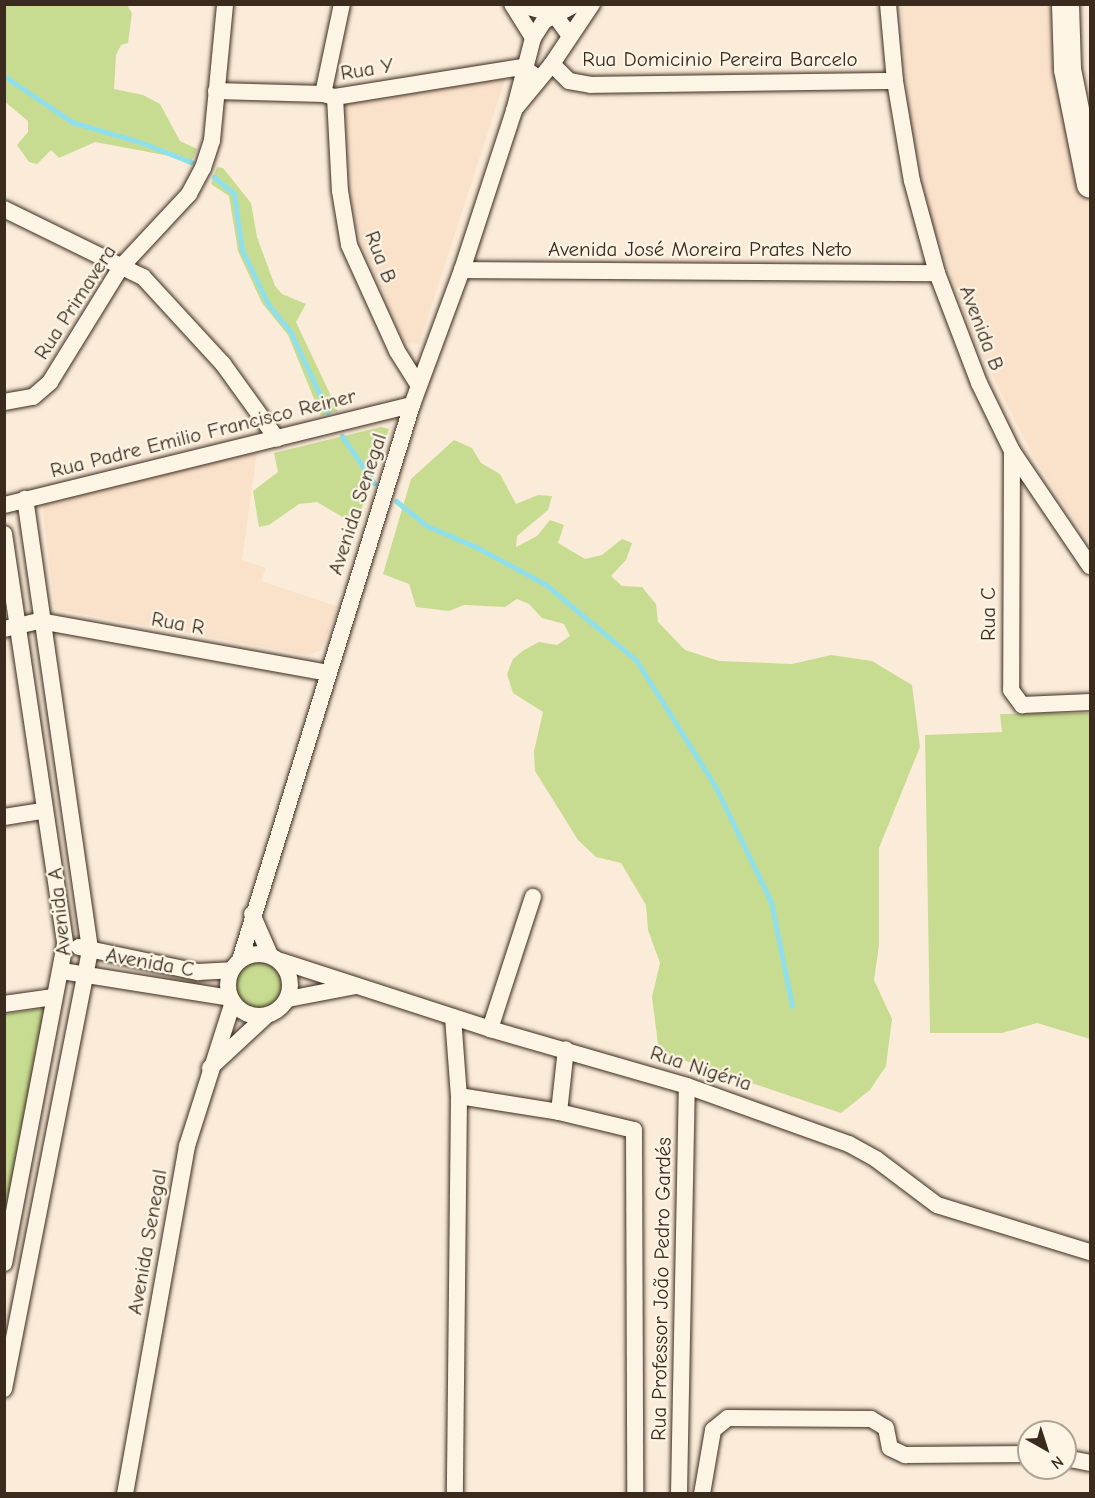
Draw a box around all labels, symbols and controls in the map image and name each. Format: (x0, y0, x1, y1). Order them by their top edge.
street label: Rua Domicinio Pereira Barcelo (582, 46, 858, 72)
street label: Rua Y (339, 52, 395, 86)
street label: Rua B (360, 227, 402, 287)
street label: Avenida José Moreira Prates Neto (548, 236, 852, 262)
street label: Rua Primavera (29, 240, 121, 364)
street label: Avenida B (954, 282, 1010, 374)
street label: Rua Padre Emilio Francisco Reiner (48, 383, 358, 483)
street label: Avenida Senegal (322, 430, 392, 578)
street label: Rua C (975, 587, 1001, 641)
street label: Rua R (149, 606, 207, 640)
street label: Avenida A (42, 867, 76, 957)
street label: Avenida C (104, 942, 196, 982)
street label: Rua Nigéria (647, 1040, 755, 1096)
street label: Rua Professor João Pedro Gardés (646, 1137, 676, 1441)
street label: Avenida Senegal (122, 1167, 172, 1317)
north arrow (1017, 1420, 1077, 1480)
text: N (1047, 1452, 1067, 1473)

